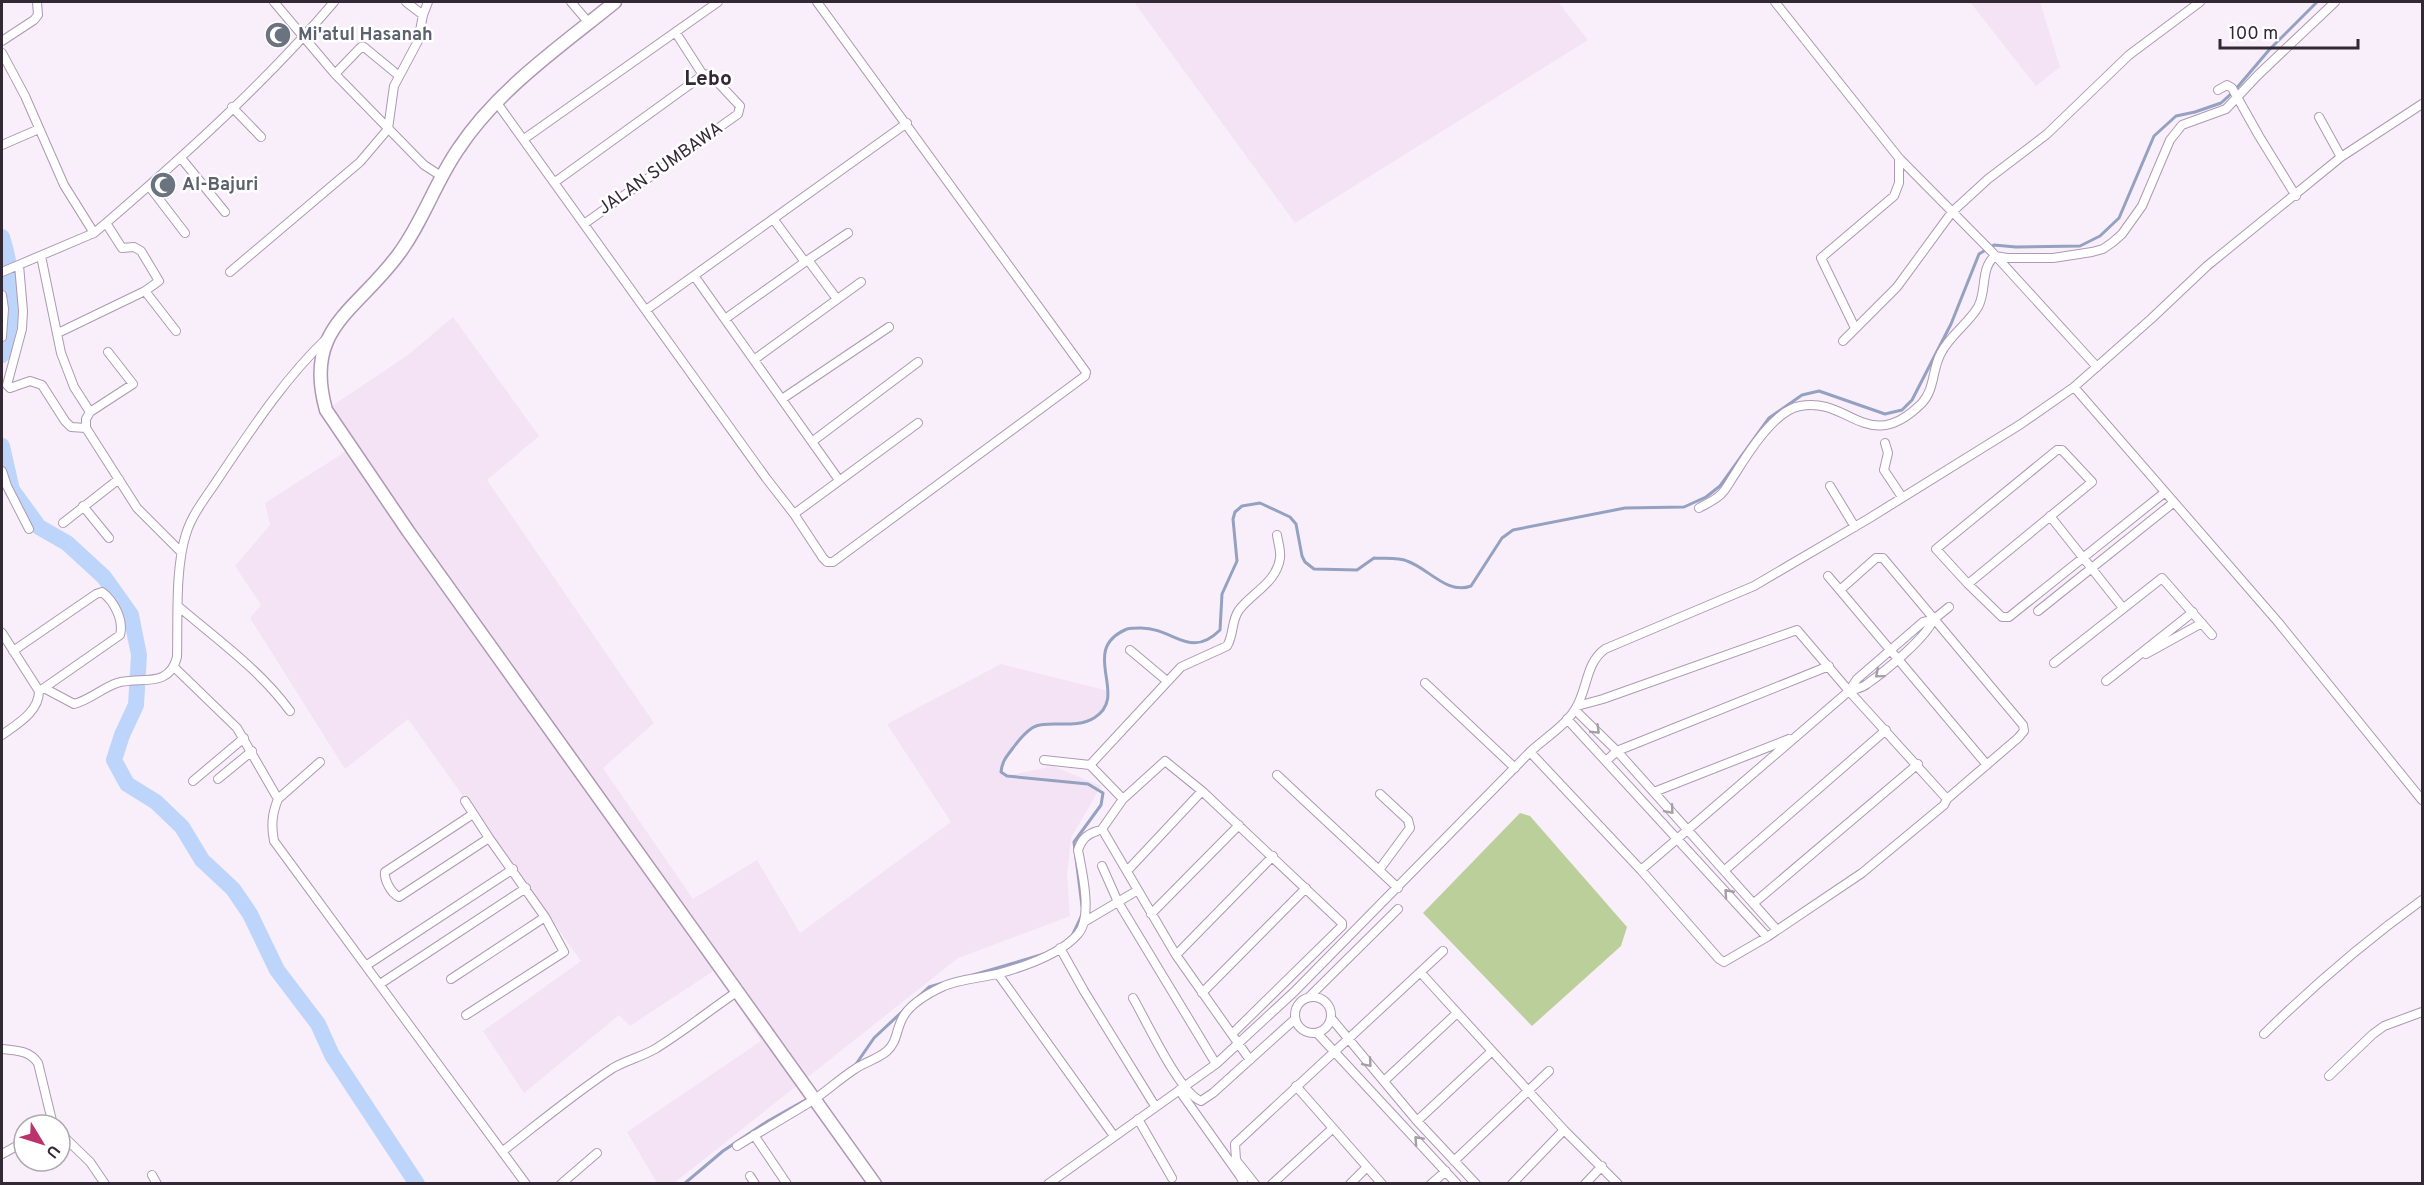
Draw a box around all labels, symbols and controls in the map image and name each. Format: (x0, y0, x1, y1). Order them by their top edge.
scale bar (2220, 12, 2358, 50)
mosque icon: Mi'atul Hasanah (263, 20, 293, 50)
text: 100 m (2229, 23, 2278, 46)
place label: Mi'atul Hasanah (298, 24, 433, 47)
district label: Lebo (684, 66, 732, 93)
street label: JALAN SUMBAWA (594, 117, 728, 221)
mosque icon: Al-Bajuri (148, 170, 178, 200)
place label: Al-Bajuri (182, 174, 258, 197)
one-way arrow (1875, 667, 1886, 678)
one-way arrow (1590, 723, 1600, 734)
one-way arrow (1663, 803, 1674, 813)
one-way arrow (1724, 890, 1735, 900)
one-way arrow (1361, 1056, 1372, 1067)
north arrow (12, 1113, 72, 1173)
one-way arrow (1414, 1137, 1425, 1148)
text: U (41, 1140, 64, 1162)

